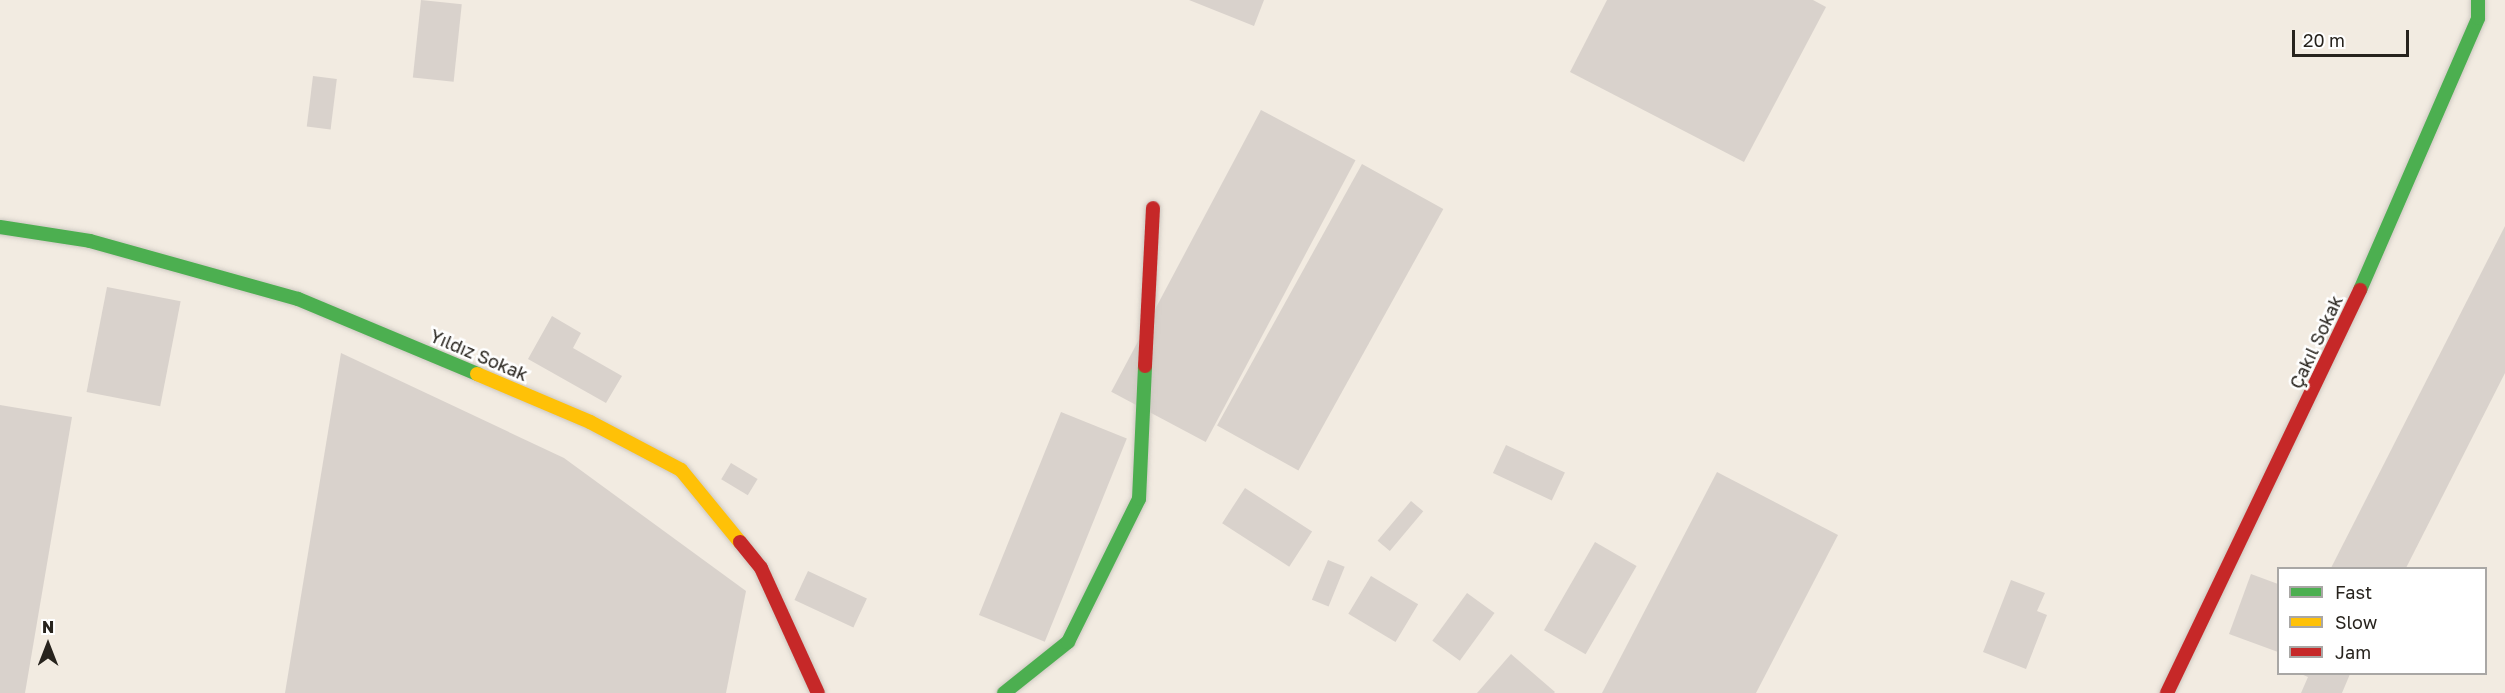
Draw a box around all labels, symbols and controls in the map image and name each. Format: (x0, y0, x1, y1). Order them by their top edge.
scale bar (2295, 18, 2412, 56)
text: 20 m (2303, 29, 2345, 51)
street label: Çakıl Sokak (2285, 292, 2347, 392)
street label: Yıldız Sokak (427, 325, 531, 385)
legend (2277, 567, 2487, 675)
text: Fast (2335, 581, 2372, 603)
text: Slow (2335, 611, 2377, 633)
north arrow (18, 615, 78, 675)
text: N (42, 617, 54, 637)
text: Jam (2335, 641, 2371, 663)

